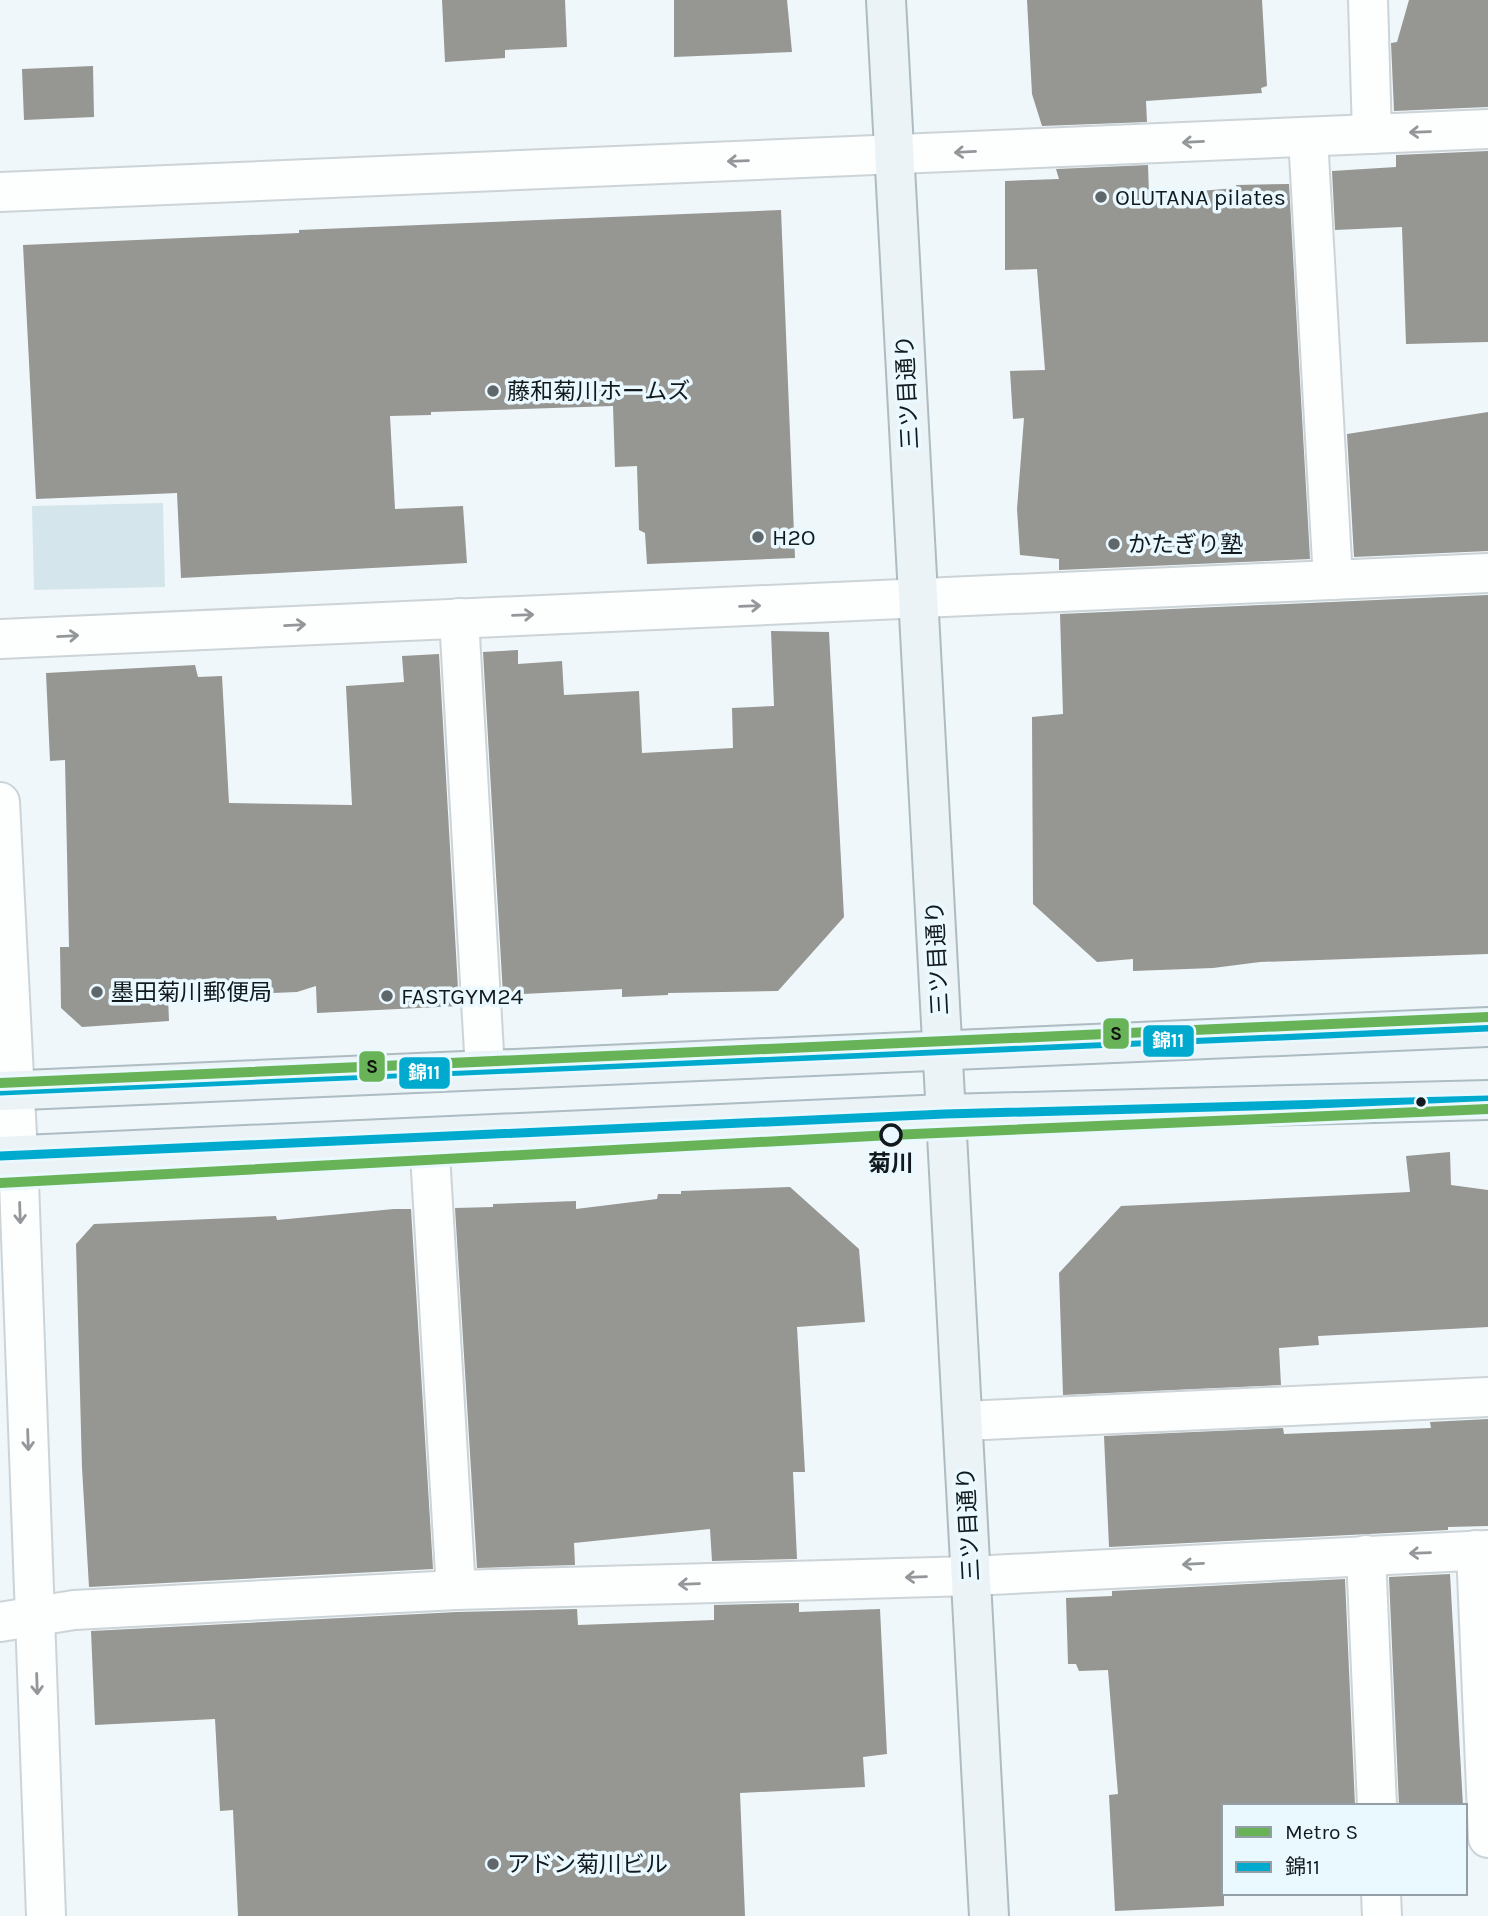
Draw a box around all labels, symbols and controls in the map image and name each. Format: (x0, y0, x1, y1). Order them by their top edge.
one-way arrow (1409, 126, 1432, 139)
one-way arrow (1181, 135, 1204, 148)
one-way arrow (954, 145, 977, 158)
one-way arrow (727, 155, 750, 168)
place label: OLUTANA pilates (1115, 184, 1286, 211)
marker: OLUTANA pilates (1093, 189, 1109, 205)
street label: 三ツ目通り (891, 334, 924, 450)
place label: 藤和菊川ホームズ (507, 378, 690, 405)
marker: 藤和菊川ホームズ (485, 383, 501, 399)
place label: H2O (772, 524, 816, 551)
marker: H2O (750, 529, 766, 545)
place label: かたぎり塾 (1128, 531, 1243, 558)
marker: かたぎり塾 (1106, 536, 1122, 552)
one-way arrow (738, 599, 761, 612)
one-way arrow (511, 609, 534, 622)
one-way arrow (284, 619, 307, 632)
one-way arrow (56, 629, 79, 642)
street label: 三ツ目通り (921, 900, 954, 1016)
place label: 墨田菊川郵便局 (111, 979, 272, 1006)
place label: FASTGYM24 (401, 983, 524, 1010)
marker: 墨田菊川郵便局 (89, 984, 105, 1000)
marker: FASTGYM24 (379, 988, 395, 1004)
line badge: S (1102, 1017, 1130, 1050)
text: S (1110, 1023, 1122, 1045)
line badge: 錦11 (1142, 1024, 1195, 1058)
text: 錦11 (1152, 1030, 1184, 1052)
line badge: S (358, 1050, 386, 1083)
text: S (366, 1056, 378, 1078)
line badge: 錦11 (398, 1056, 451, 1090)
text: 錦11 (408, 1062, 440, 1084)
unlabelled marker (1414, 1095, 1428, 1109)
marker: 菊川 (880, 1124, 902, 1146)
place label: 菊川 (868, 1150, 914, 1177)
one-way arrow (13, 1201, 26, 1224)
one-way arrow (21, 1429, 34, 1452)
street label: 三ツ目通り (952, 1466, 985, 1582)
one-way arrow (1409, 1546, 1432, 1559)
one-way arrow (1181, 1558, 1204, 1571)
one-way arrow (905, 1571, 928, 1584)
one-way arrow (678, 1577, 701, 1590)
one-way arrow (30, 1672, 43, 1695)
legend (1222, 1804, 1467, 1895)
text: Metro S (1285, 1820, 1358, 1844)
place label: アドン菊川ビル (507, 1851, 668, 1878)
text: 錦11 (1285, 1855, 1320, 1879)
marker: アドン菊川ビル (485, 1856, 501, 1872)

